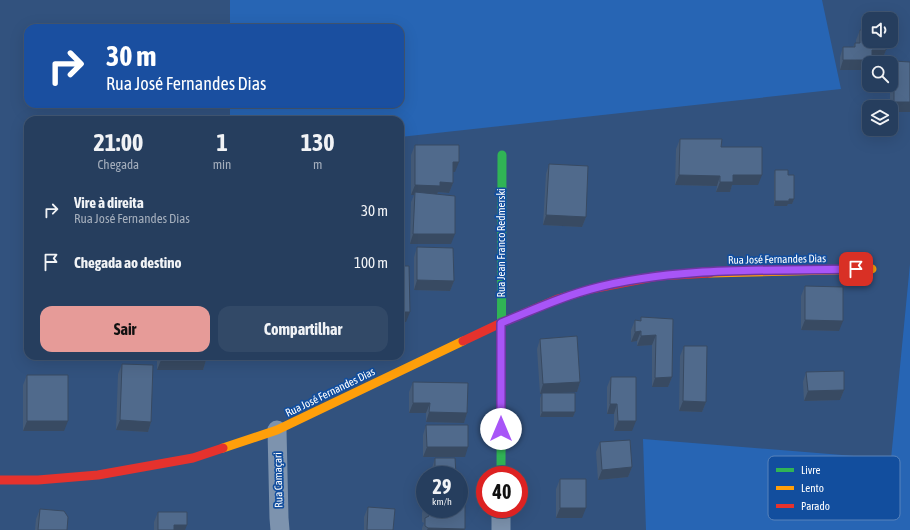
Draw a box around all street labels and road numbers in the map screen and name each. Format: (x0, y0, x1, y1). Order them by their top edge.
street label: Rua Jean Franco Redmerski (495, 188, 507, 298)
street label: Rua José Fernandes Dias (728, 252, 826, 266)
street label: Rua José Fernandes Dias (283, 365, 377, 419)
street label: Rua Camaçari (272, 452, 284, 508)

